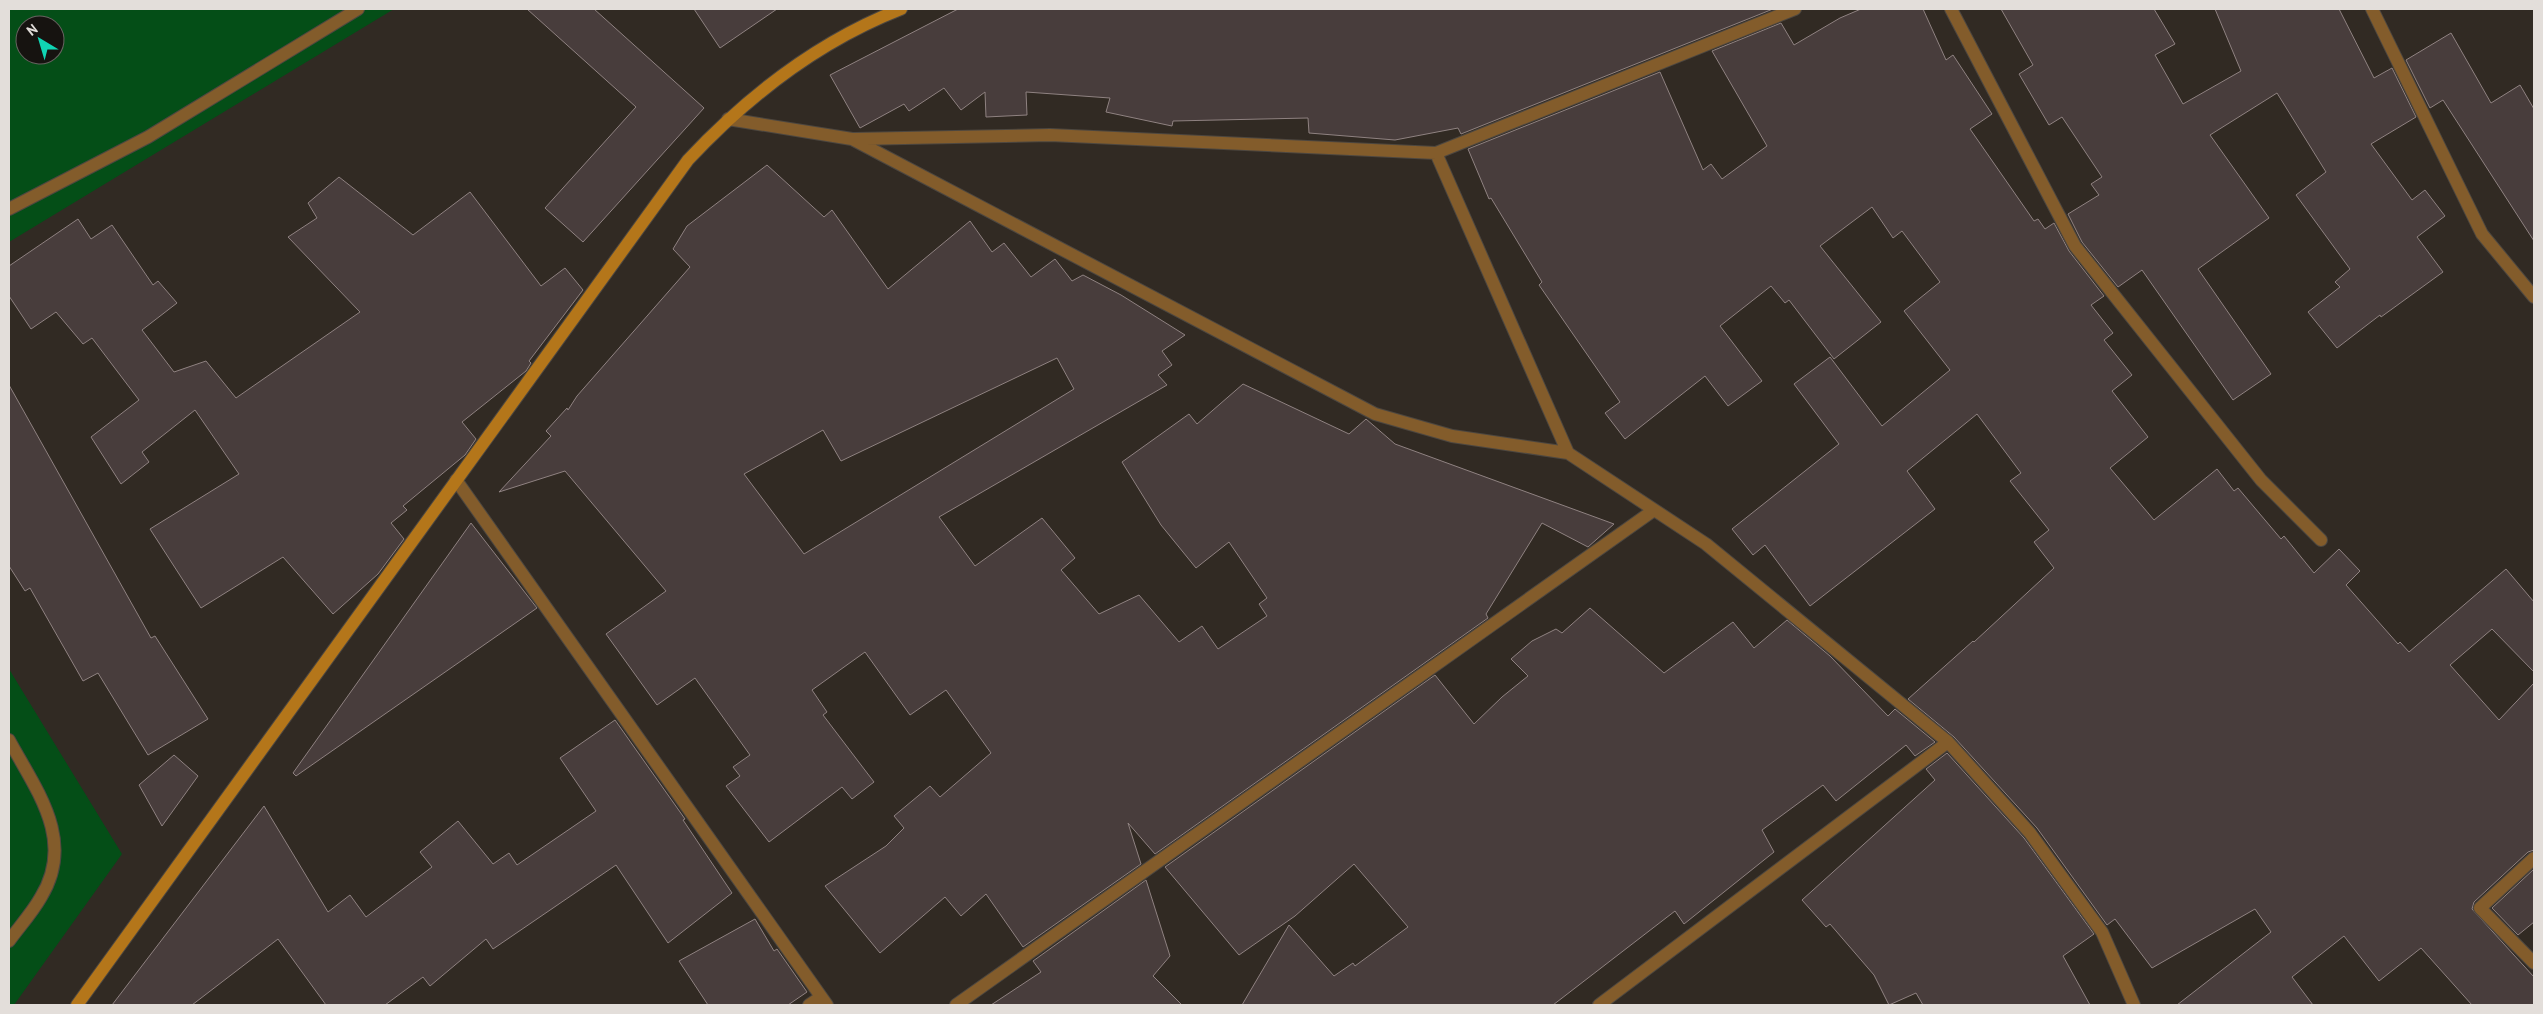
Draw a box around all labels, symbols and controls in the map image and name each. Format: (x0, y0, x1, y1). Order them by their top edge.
north arrow (15, 15, 65, 65)
text: N (23, 20, 41, 40)

